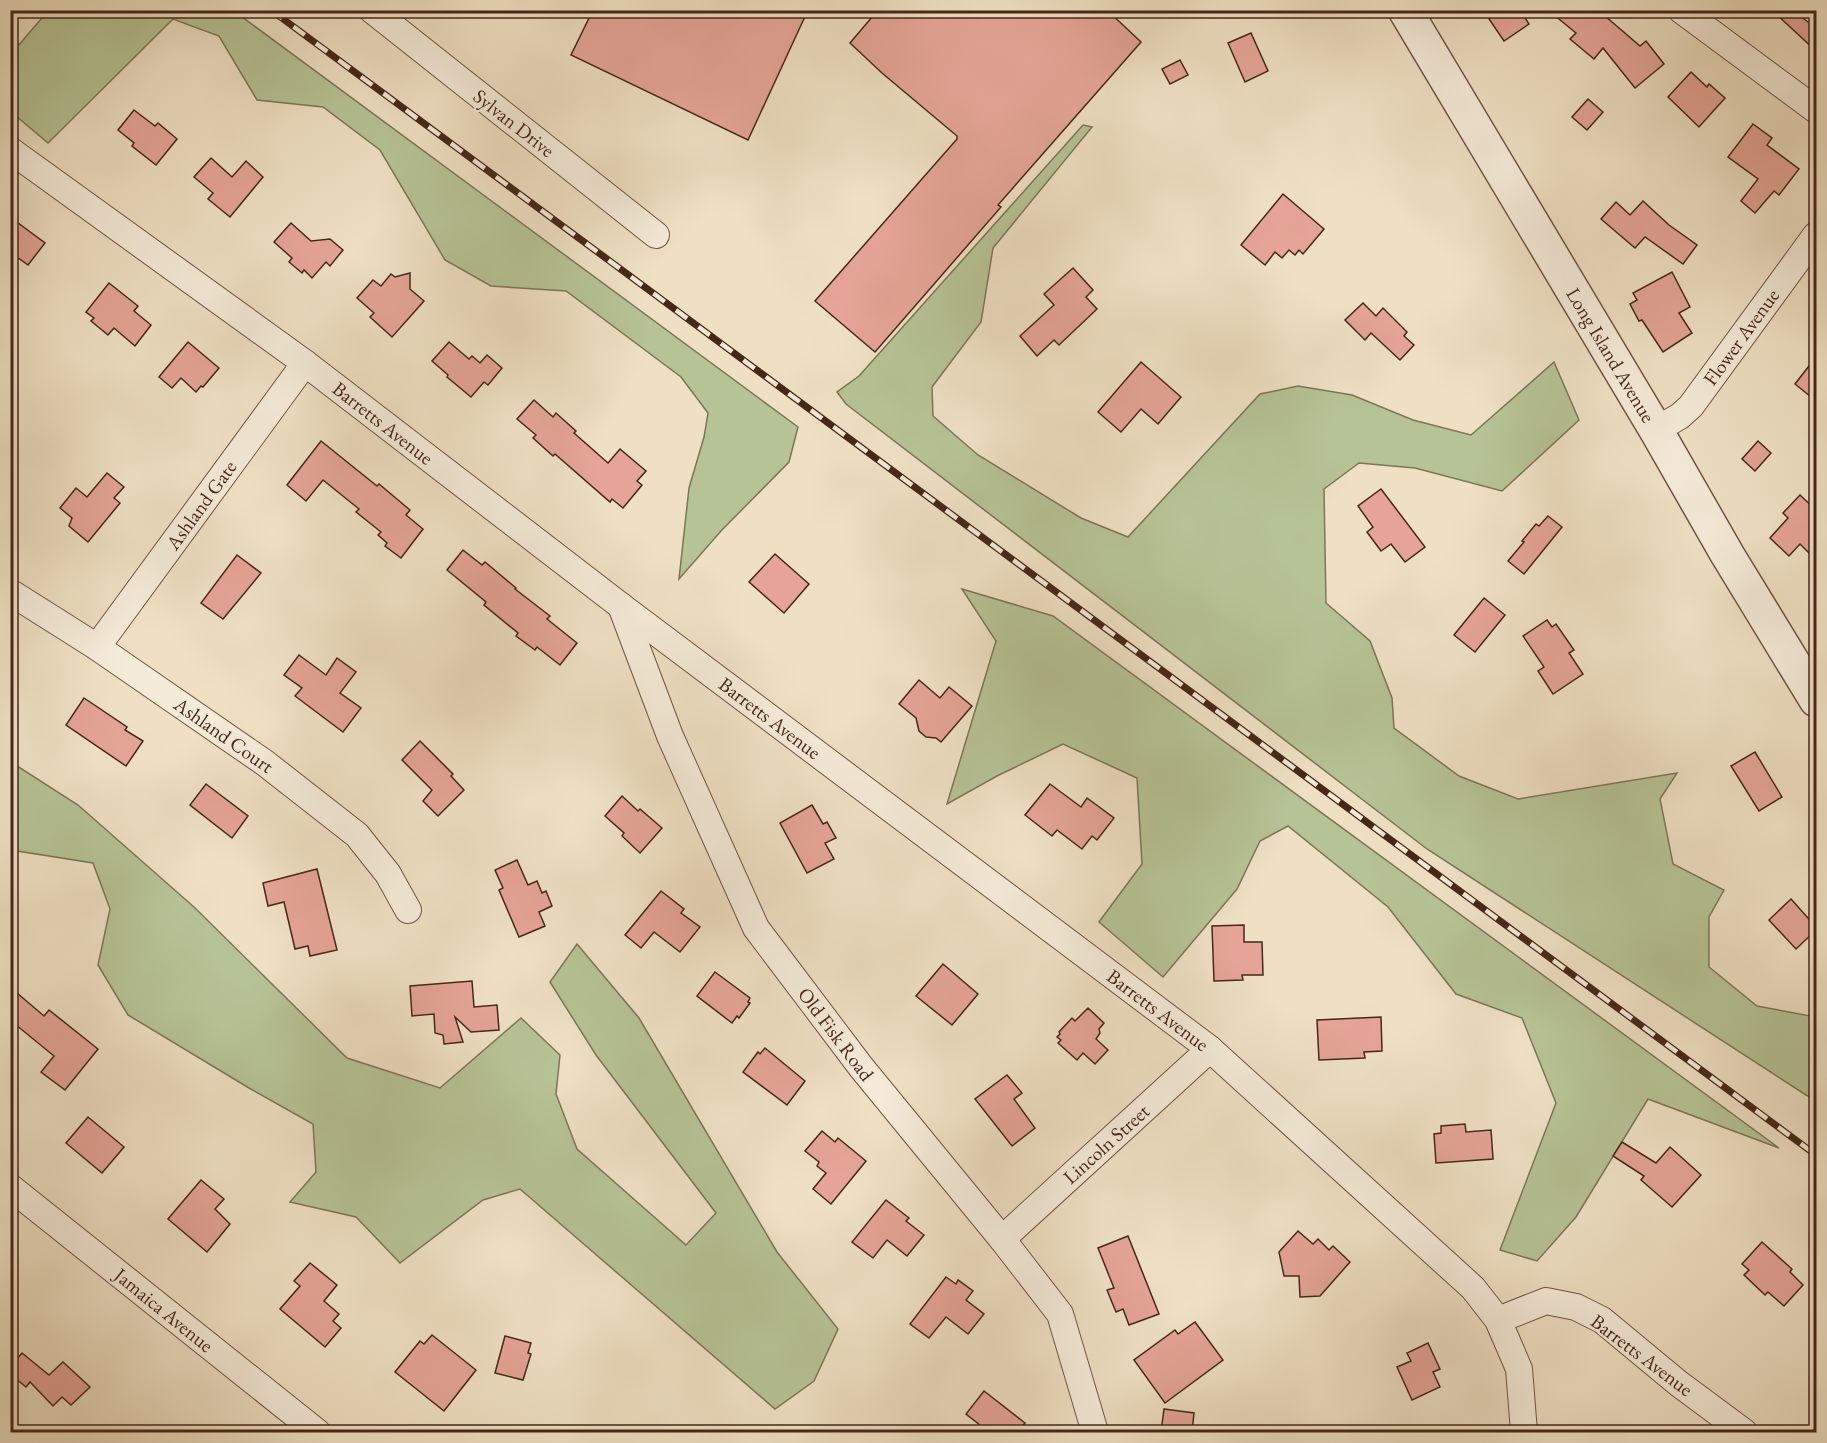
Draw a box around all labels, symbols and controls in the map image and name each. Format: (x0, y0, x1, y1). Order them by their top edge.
street label: Sylvan Drive (468, 83, 560, 163)
street label: Long Island Avenue (1560, 283, 1662, 427)
street label: Flower Avenue (1697, 283, 1785, 391)
street label: Barretts Avenue (327, 375, 439, 471)
street label: Ashland Gate (159, 455, 242, 556)
street label: Barretts Avenue (714, 671, 826, 765)
street label: Ashland Court (168, 691, 279, 779)
street label: Barretts Avenue (1102, 963, 1214, 1057)
street label: Old Fisk Road (792, 982, 880, 1087)
street label: Lincoln Street (1057, 1098, 1155, 1190)
street label: Jamaica Avenue (107, 1261, 219, 1358)
street label: Barretts Avenue (1586, 1308, 1698, 1402)

